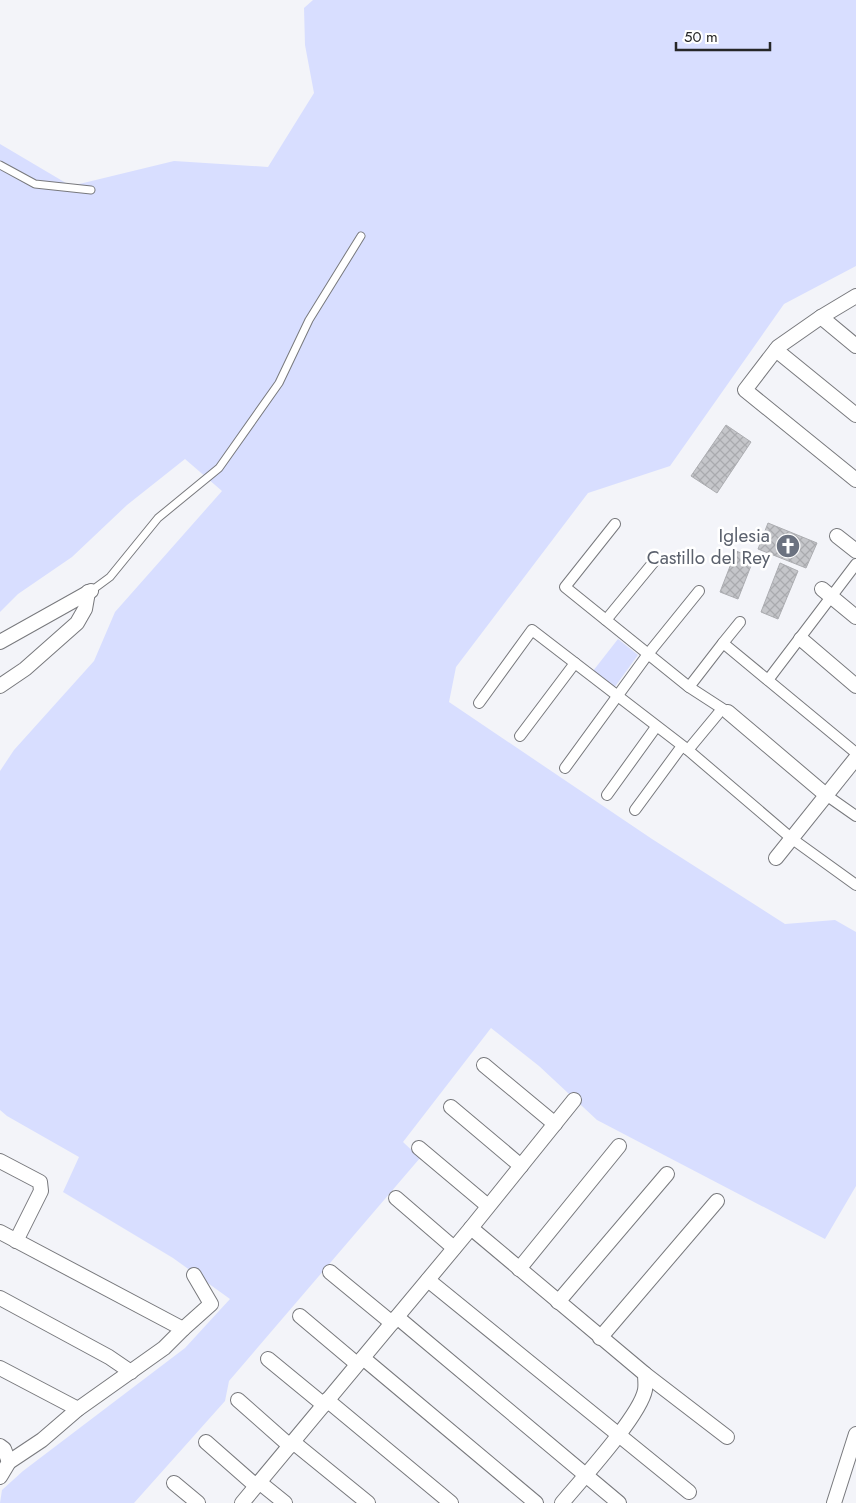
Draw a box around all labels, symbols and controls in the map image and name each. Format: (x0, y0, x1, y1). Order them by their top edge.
scale bar (676, 20, 770, 52)
text: 50 m (684, 26, 718, 48)
place label: Iglesia Castillo del Rey (647, 522, 771, 571)
church icon: Iglesia Castillo del Rey (775, 533, 801, 559)

